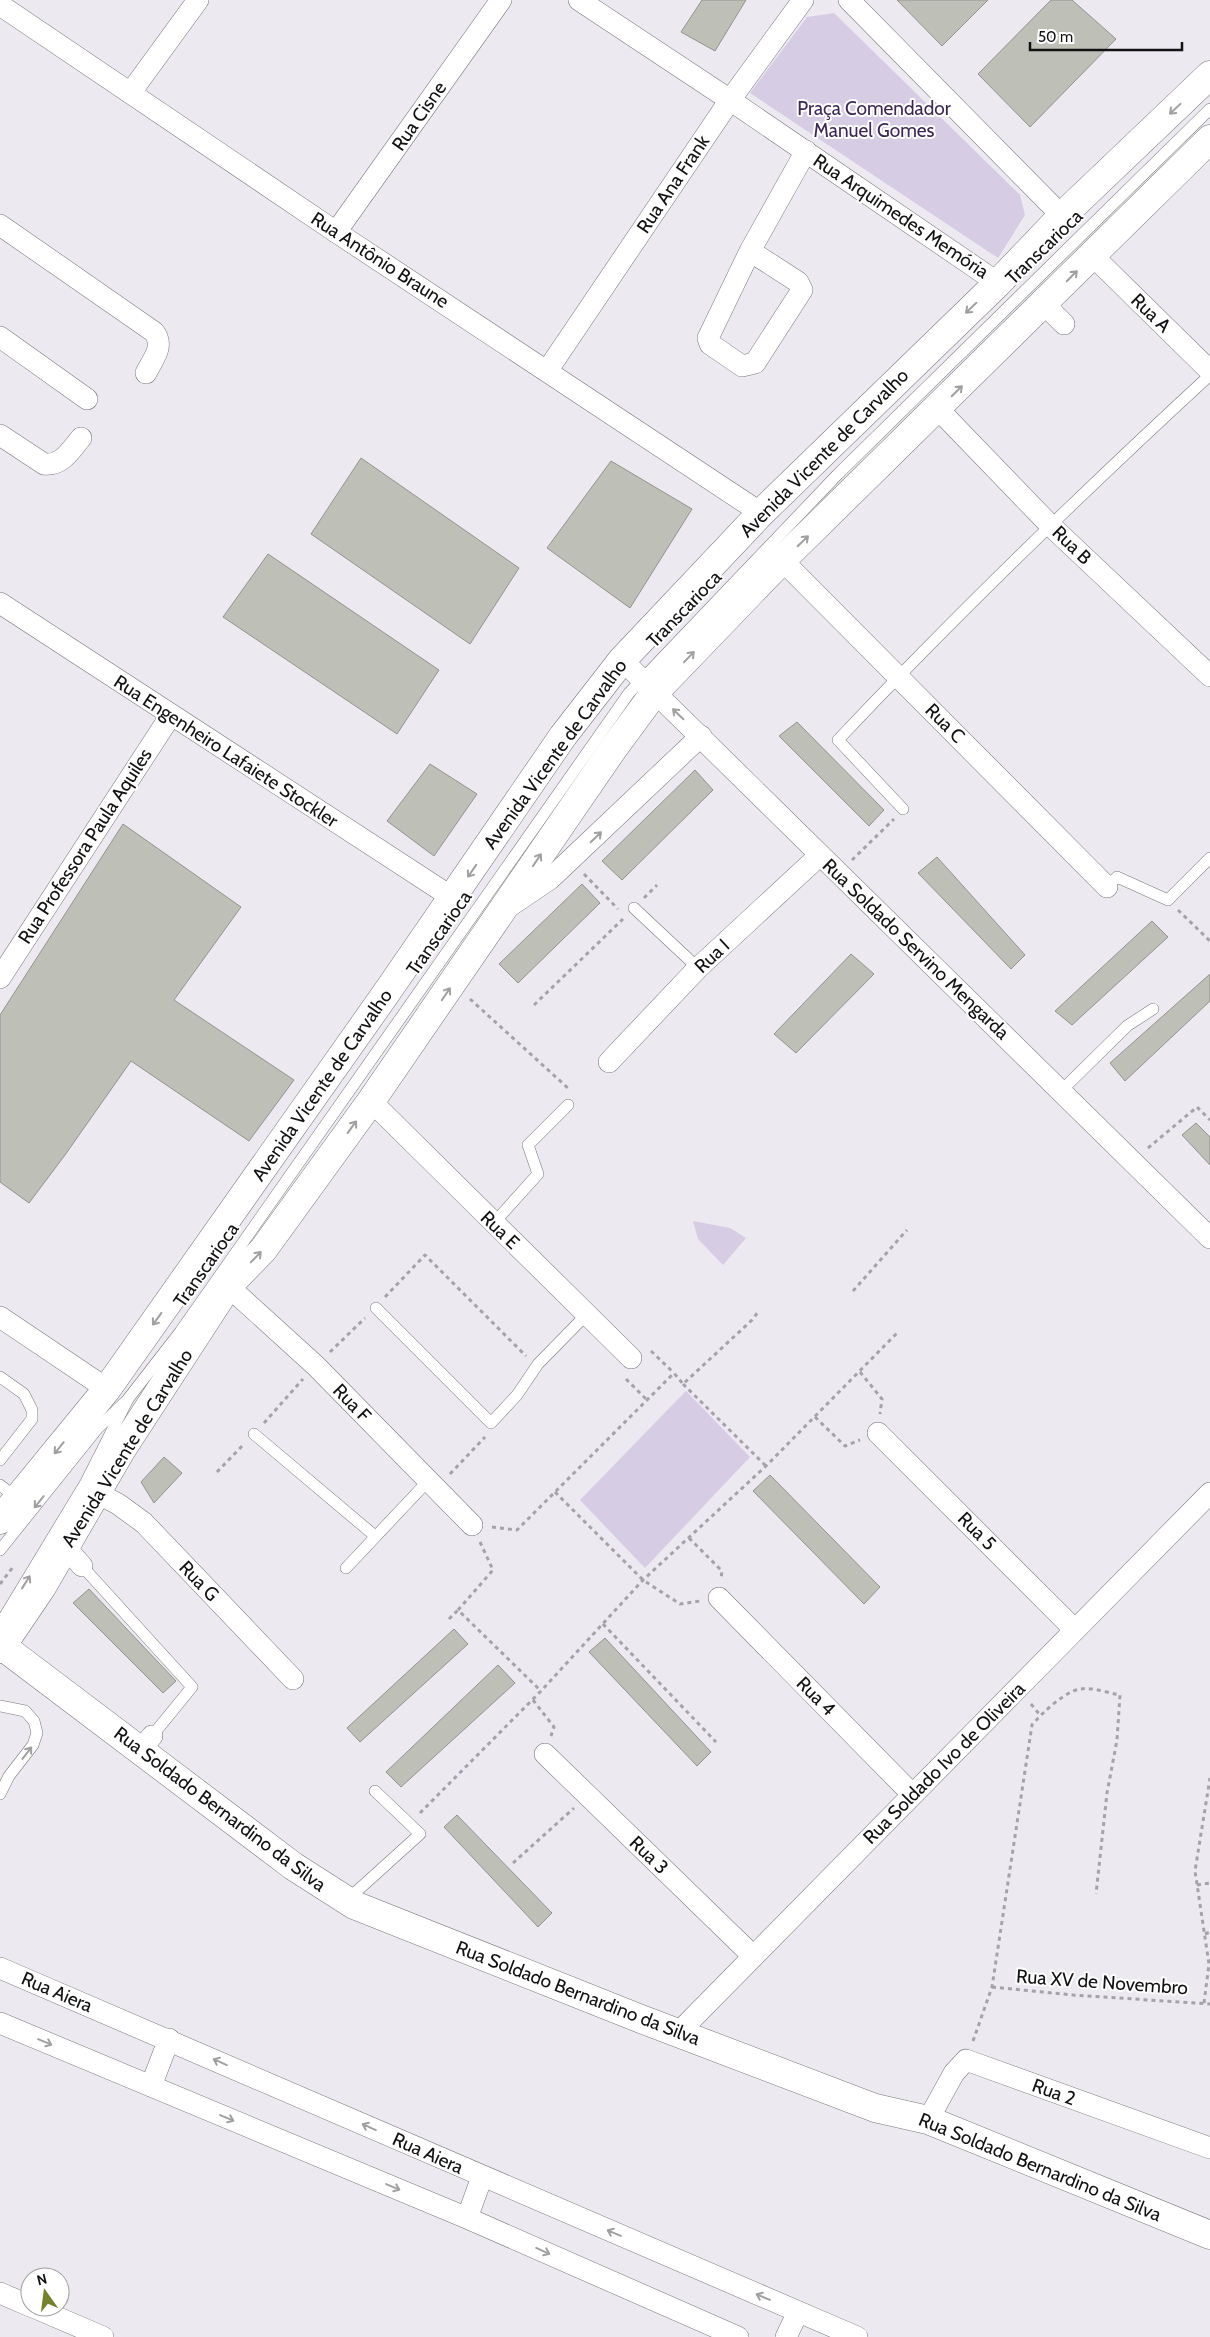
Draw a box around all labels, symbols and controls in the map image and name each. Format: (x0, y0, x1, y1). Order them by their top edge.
scale bar (1030, 20, 1182, 52)
text: 50 m (1038, 28, 1073, 46)
street label: Rua Cisne (387, 77, 451, 155)
park label: Praça Comendador Manuel Gomes (797, 97, 951, 142)
one-way arrow (1168, 103, 1181, 115)
street label: Rua Ana Frank (632, 130, 715, 237)
street label: Rua Arquimedes Memória (809, 149, 993, 283)
street label: Transcarioca (1001, 205, 1087, 289)
street label: Rua Antônio Braune (307, 207, 453, 313)
one-way arrow (1066, 270, 1078, 282)
street label: Rua A (1126, 289, 1176, 338)
one-way arrow (965, 302, 978, 314)
street label: Avenida Vicente de Carvalho (735, 364, 913, 542)
one-way arrow (950, 385, 962, 397)
street label: Rua B (1047, 521, 1097, 569)
one-way arrow (796, 535, 809, 547)
street label: Transcarioca (642, 566, 726, 652)
one-way arrow (683, 650, 695, 663)
street label: Avenida Vicente de Carvalho (478, 655, 632, 853)
street label: Rua Engenheiro Lafaiete Stockler (110, 670, 342, 832)
street label: Rua C (920, 698, 970, 748)
one-way arrow (672, 708, 684, 720)
street label: Rua Professora Paula Aquiles (13, 744, 157, 948)
one-way arrow (590, 831, 602, 843)
one-way arrow (533, 853, 543, 867)
street label: Rua Soldado Servino Mengarda (818, 854, 1014, 1044)
one-way arrow (466, 863, 476, 877)
street label: Transcarioca (401, 886, 477, 980)
street label: Rua I (690, 934, 734, 978)
street label: Avenida Vicente de Carvalho (247, 985, 397, 1185)
one-way arrow (441, 987, 451, 1001)
one-way arrow (347, 1121, 358, 1134)
street label: Rua E (476, 1206, 524, 1254)
street label: Transcarioca (168, 1218, 244, 1312)
one-way arrow (249, 1251, 262, 1263)
one-way arrow (152, 1312, 162, 1326)
street label: Avenida Vicente de Carvalho (57, 1345, 197, 1551)
street label: Rua F (328, 1379, 376, 1427)
one-way arrow (53, 1441, 64, 1454)
one-way arrow (33, 1495, 44, 1508)
street label: Rua 5 (953, 1507, 1001, 1555)
street label: Rua G (174, 1556, 224, 1606)
one-way arrow (21, 1576, 31, 1590)
street label: Rua 4 (792, 1672, 840, 1720)
street label: Rua Soldado Ivo de Oliveira (858, 1677, 1030, 1849)
street label: Rua Soldado Bernardino da Silva (109, 1722, 331, 1896)
one-way arrow (22, 1747, 33, 1760)
street label: Rua 3 (625, 1831, 673, 1879)
street label: Rua Soldado Bernardino da Silva (453, 1936, 703, 2050)
street label: Rua XV de Novembro (1015, 1965, 1189, 1999)
street label: Rua Aiera (18, 1967, 96, 2017)
one-way arrow (37, 2037, 52, 2047)
one-way arrow (213, 2056, 228, 2066)
street label: Rua 2 (1029, 2074, 1079, 2110)
street label: Rua Soldado Bernardino da Silva (915, 2108, 1165, 2226)
one-way arrow (219, 2113, 234, 2123)
one-way arrow (362, 2122, 377, 2132)
street label: Rua Aiera (389, 2127, 467, 2179)
one-way arrow (385, 2183, 400, 2192)
one-way arrow (607, 2228, 622, 2238)
one-way arrow (535, 2247, 550, 2257)
north arrow (20, 2267, 70, 2317)
text: N (35, 2269, 49, 2289)
one-way arrow (756, 2292, 771, 2301)

